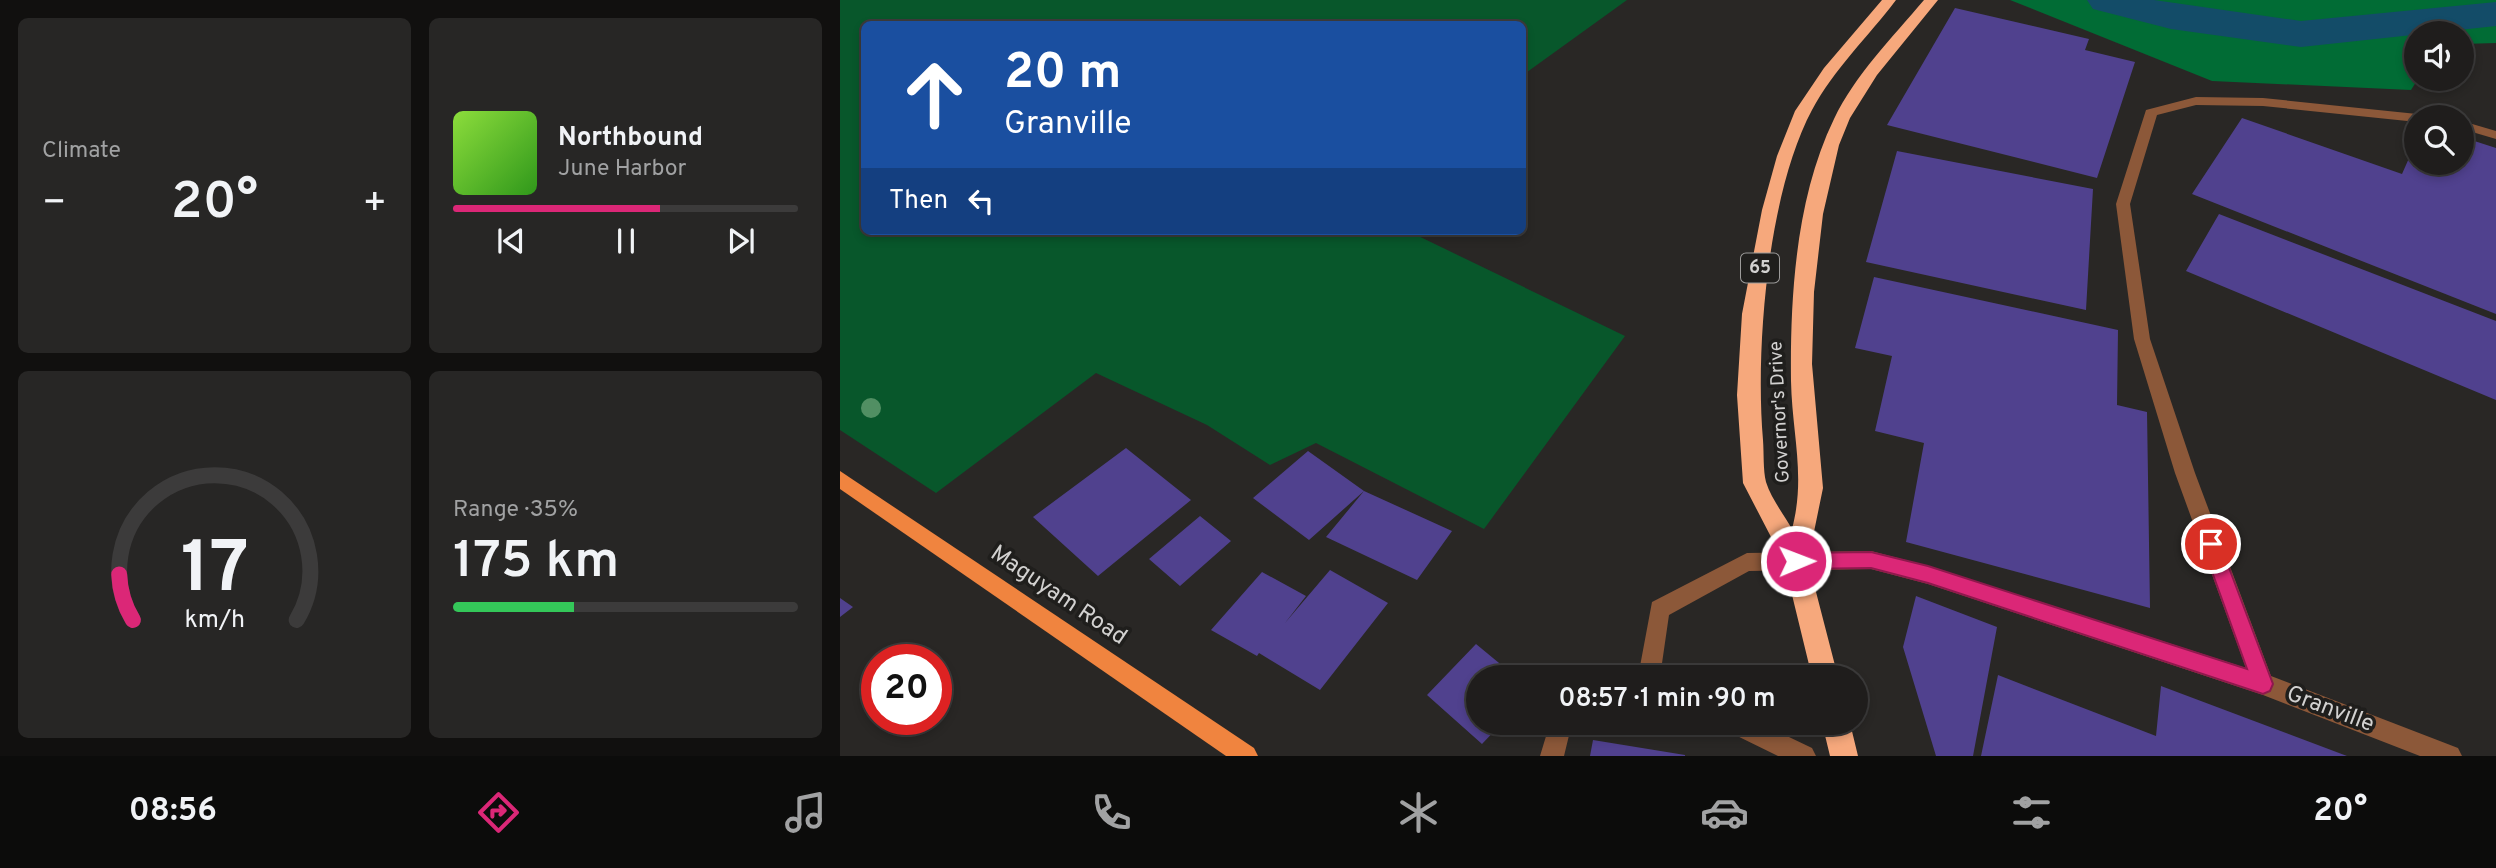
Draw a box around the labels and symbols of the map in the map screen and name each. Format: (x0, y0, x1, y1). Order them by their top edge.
road number: 65 (1741, 254, 1779, 282)
street label: Governor's Drive (1764, 340, 1796, 484)
pin (2181, 514, 2241, 574)
position arrow (1759, 524, 1833, 598)
street label: Maguyam Road (984, 540, 1132, 652)
speed limit sign: 20 (861, 644, 952, 735)
street label: Granville (2282, 680, 2378, 740)

